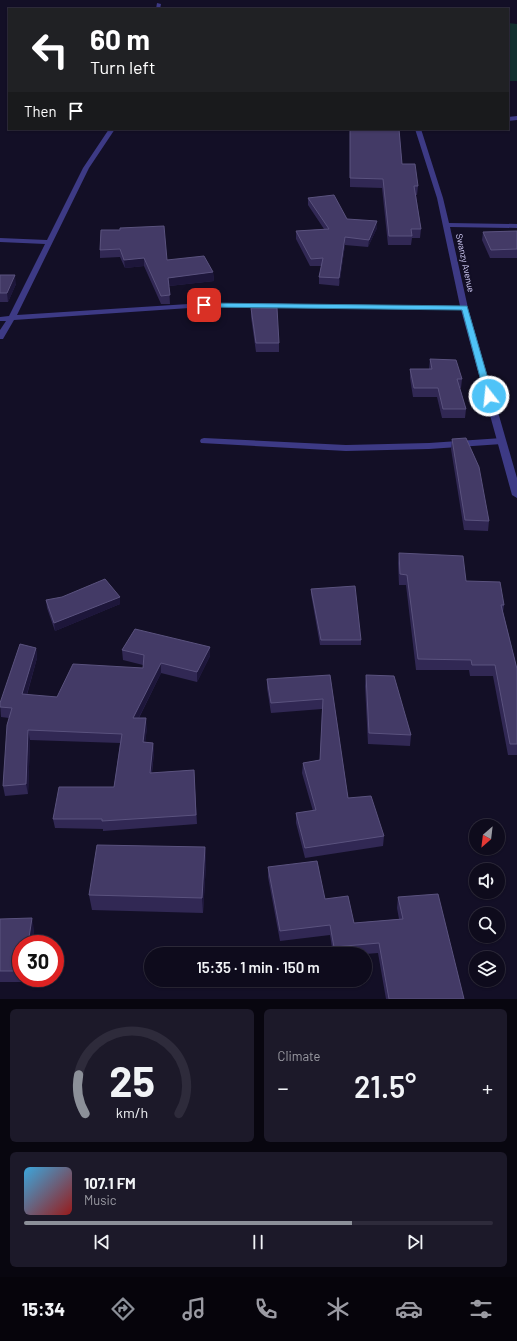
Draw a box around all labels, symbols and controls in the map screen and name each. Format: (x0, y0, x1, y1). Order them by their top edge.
text: 60 m (90, 22, 150, 56)
icon: left (24, 24, 76, 76)
text: Turn left (90, 56, 156, 78)
icon: arrive (65, 100, 87, 122)
text: Then (24, 102, 57, 120)
street label: Swanzy Avenue (454, 233, 477, 293)
pin (187, 288, 221, 322)
icon: arrive (193, 294, 215, 316)
position arrow (468, 375, 510, 417)
north arrow (469, 819, 505, 855)
map controls (469, 819, 505, 987)
button: sound (469, 863, 505, 899)
button: search (469, 907, 505, 943)
speed limit sign: 30 (12, 935, 64, 987)
button: layers (469, 951, 505, 987)
text: 15:35 · 1 min · 150 m (196, 958, 320, 976)
text: Climate (278, 1048, 321, 1064)
text: 25 (109, 1054, 155, 1104)
text: 21.5° (354, 1068, 416, 1104)
text: − (278, 1074, 289, 1100)
text: + (482, 1074, 493, 1100)
text: km/h (116, 1103, 148, 1120)
text: 107.1 FM (84, 1174, 136, 1192)
text: Music (84, 1192, 117, 1208)
icon: previous (91, 1231, 113, 1253)
icon: pause (247, 1231, 269, 1253)
icon: next (404, 1231, 426, 1253)
icon: directions (109, 1295, 137, 1323)
icon: music (180, 1295, 208, 1323)
icon: phone (252, 1295, 280, 1323)
icon: climate (324, 1295, 352, 1323)
icon: car (395, 1295, 423, 1323)
icon: filters (467, 1295, 495, 1323)
text: 15:34 (22, 1298, 65, 1320)

